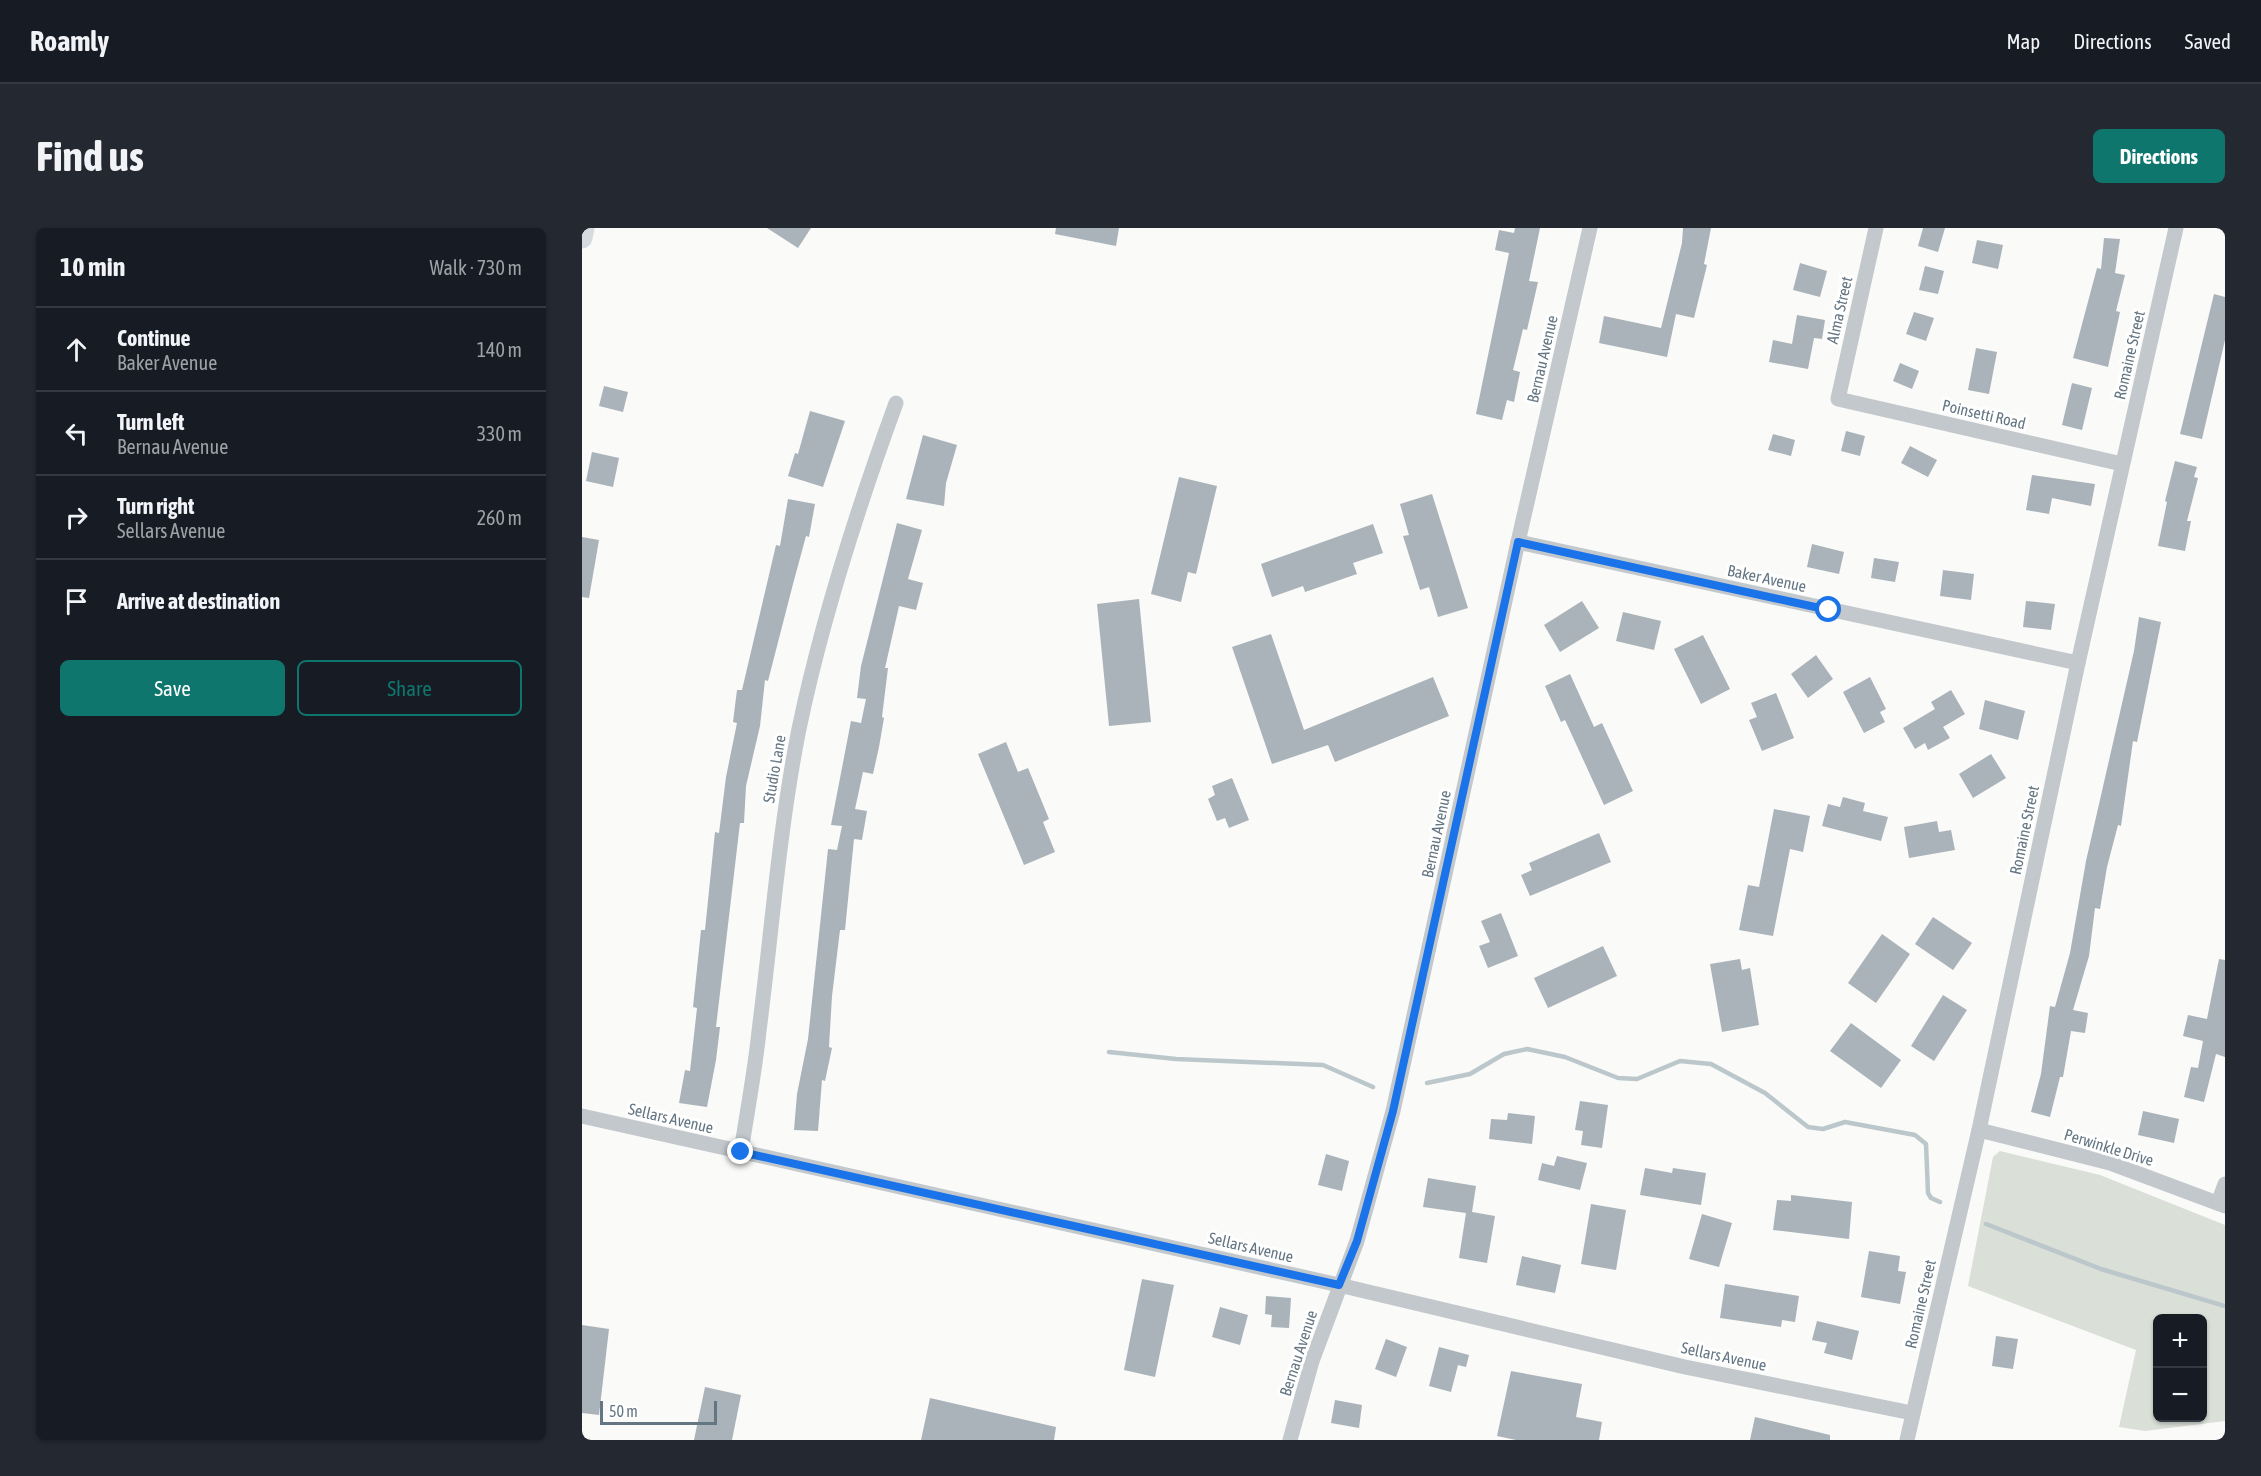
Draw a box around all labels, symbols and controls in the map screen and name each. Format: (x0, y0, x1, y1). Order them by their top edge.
text: Roamly (30, 25, 109, 57)
text: Map (2006, 29, 2040, 53)
text: Directions (2073, 29, 2152, 53)
text: Saved (2185, 29, 2231, 53)
button: Directions (2093, 129, 2225, 183)
text: Find us (36, 132, 144, 180)
text: 10 min (60, 252, 125, 282)
text: Walk · 730 m (430, 256, 522, 279)
street label: Alma Street (1823, 274, 1856, 345)
street label: Romaine Street (2110, 309, 2148, 401)
street label: Bernau Avenue (1523, 314, 1561, 404)
text: Continue (117, 325, 191, 351)
icon: ahead (60, 333, 93, 366)
text: 140 m (477, 338, 522, 361)
text: Baker Avenue (117, 351, 217, 374)
street label: Poinsetti Road (1940, 396, 2028, 432)
text: Turn left (117, 409, 184, 435)
icon: left (60, 417, 93, 450)
text: 330 m (477, 422, 522, 445)
text: Bernau Avenue (117, 435, 228, 458)
text: Turn right (117, 493, 194, 519)
icon: right (60, 501, 93, 534)
text: 260 m (477, 506, 522, 529)
text: Sellars Avenue (117, 519, 225, 542)
street label: Baker Avenue (1726, 561, 1808, 595)
icon: arrive (60, 585, 93, 618)
text: Arrive at destination (117, 588, 280, 614)
route start (1815, 596, 1841, 622)
button: Save (60, 660, 285, 716)
button: Share (297, 660, 522, 716)
street label: Studio Lane (759, 734, 789, 804)
street label: Romaine Street (2006, 783, 2042, 876)
street label: Bernau Avenue (1418, 789, 1454, 879)
street label: Sellars Avenue (627, 1099, 715, 1137)
street label: Perwinkle Drive (2062, 1125, 2156, 1169)
route end (727, 1138, 753, 1164)
street label: Sellars Avenue (1207, 1228, 1295, 1266)
street label: Romaine Street (1901, 1258, 1939, 1350)
street label: Bernau Avenue (1276, 1308, 1320, 1398)
map controls (2153, 1314, 2207, 1422)
button: + (2153, 1314, 2207, 1368)
street label: Sellars Avenue (1680, 1338, 1768, 1374)
button: − (2153, 1368, 2207, 1422)
scale bar (600, 1398, 717, 1426)
text: 50 m (609, 1402, 638, 1420)

